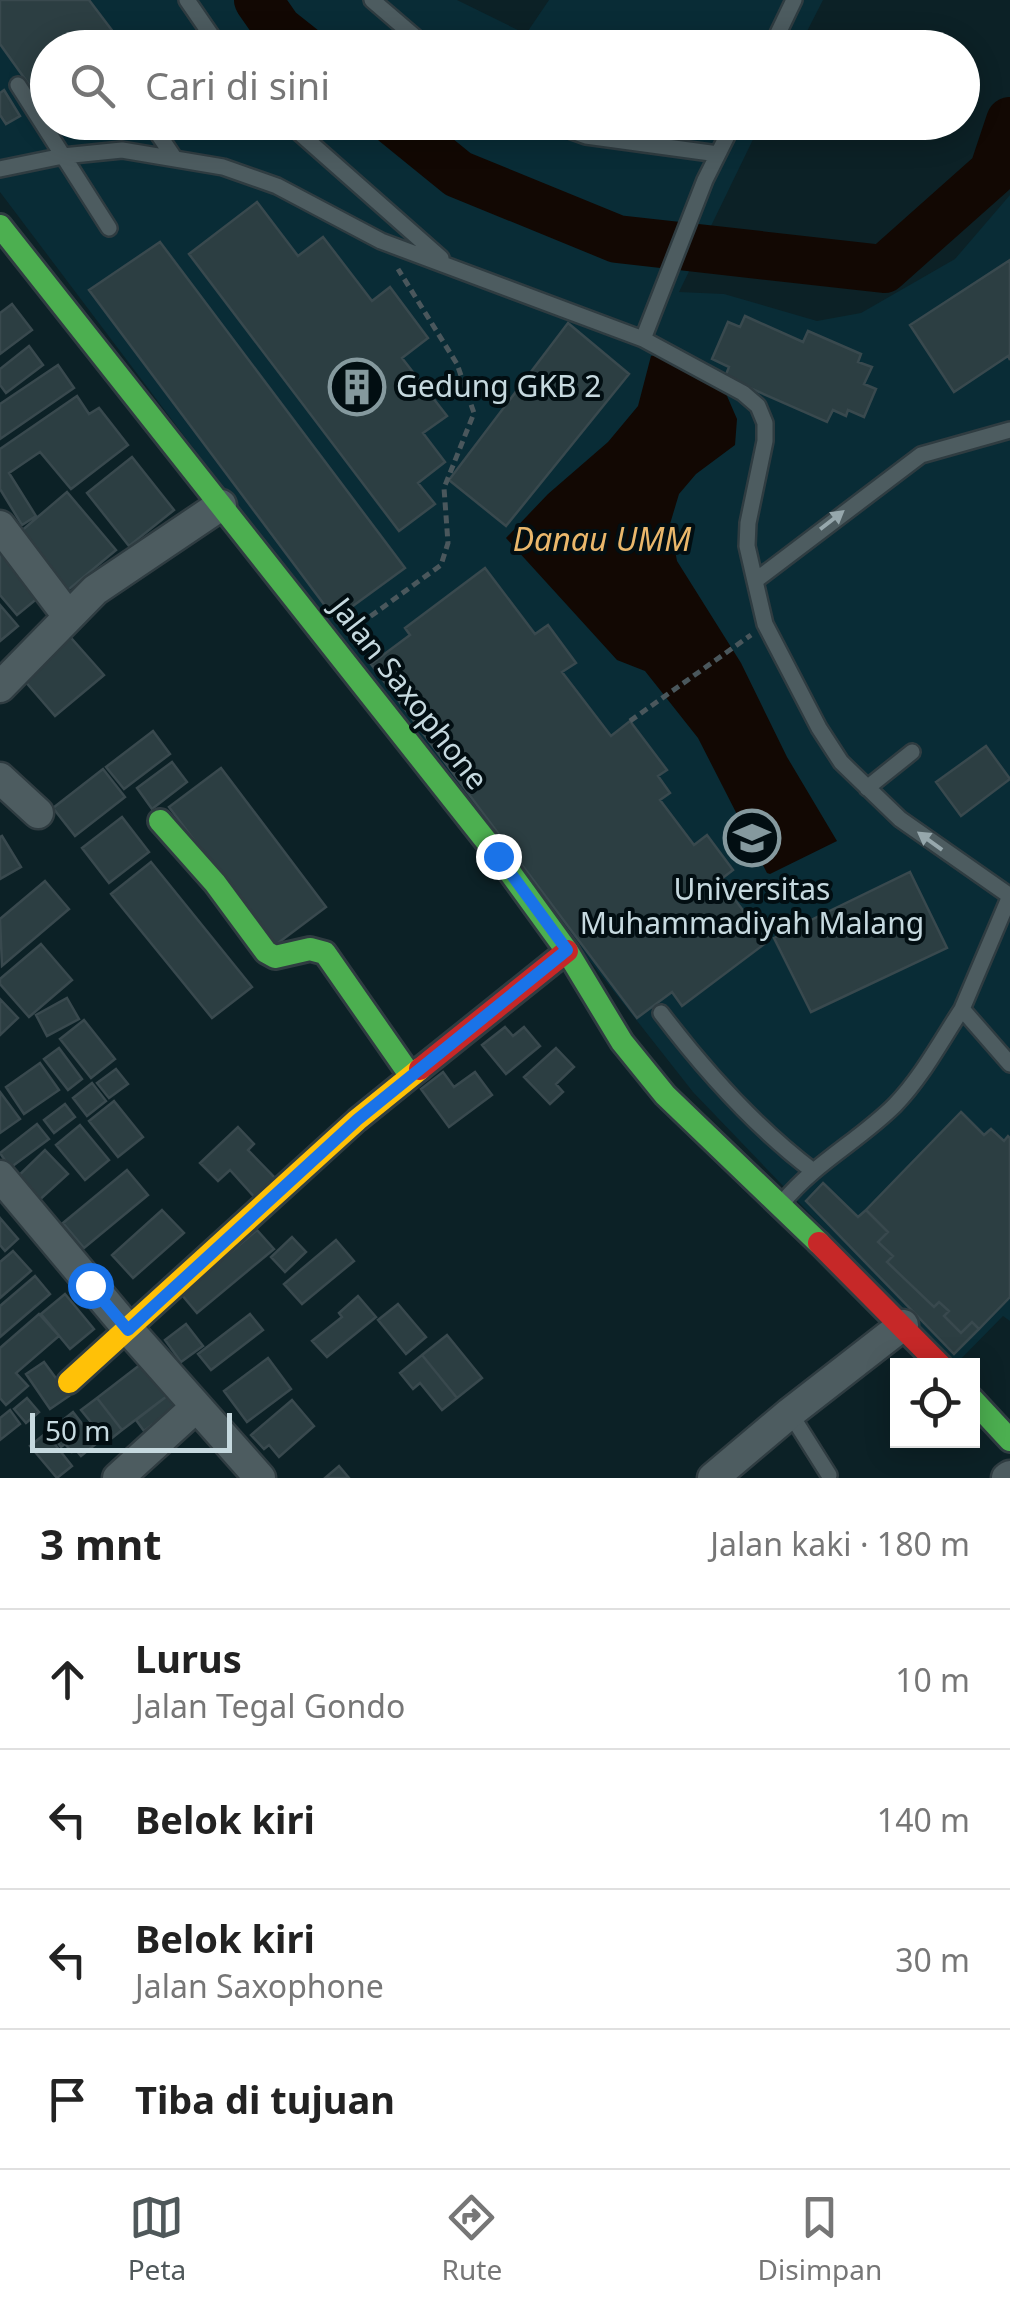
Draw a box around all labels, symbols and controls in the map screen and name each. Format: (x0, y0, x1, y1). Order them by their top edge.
search box (30, 30, 980, 140)
icon: search (65, 58, 120, 113)
text: Cari di sini (145, 59, 330, 111)
building icon: Gedung GKB 2 (327, 357, 387, 417)
place label: Gedung GKB 2 (396, 365, 601, 406)
one-way arrow (819, 510, 844, 531)
water label: Danau UMM (513, 517, 692, 560)
street label: Jalan Saxophone (320, 586, 498, 798)
school or university icon: Universitas Muhammadiyah Malang (722, 808, 782, 868)
one-way arrow (916, 831, 943, 851)
route end (476, 834, 522, 880)
place label: Universitas Muhammadiyah Malang (580, 868, 924, 943)
route start (68, 1263, 114, 1309)
map controls (890, 1358, 980, 1448)
button: locate (890, 1358, 980, 1448)
scale bar (30, 1408, 232, 1452)
text: 50 m (45, 1411, 111, 1449)
text: 3 mnt (40, 1515, 161, 1572)
text: Jalan kaki · 180 m (710, 1522, 970, 1565)
text: Lurus (135, 1632, 242, 1684)
icon: ahead (40, 1652, 95, 1707)
text: 10 m (895, 1658, 970, 1701)
text: Jalan Tegal Gondo (135, 1684, 405, 1727)
icon: left (40, 1792, 95, 1847)
text: Belok kiri (135, 1793, 315, 1845)
text: 140 m (877, 1798, 970, 1841)
text: Belok kiri (135, 1912, 315, 1964)
icon: left (40, 1932, 95, 1987)
text: 30 m (895, 1938, 970, 1981)
text: Jalan Saxophone (135, 1964, 384, 2007)
icon: arrive (40, 2072, 95, 2127)
text: Tiba di tujuan (135, 2073, 395, 2125)
tab: Peta (128, 2190, 186, 2288)
tab: Rute (442, 2190, 502, 2288)
tab: Disimpan (758, 2190, 882, 2288)

